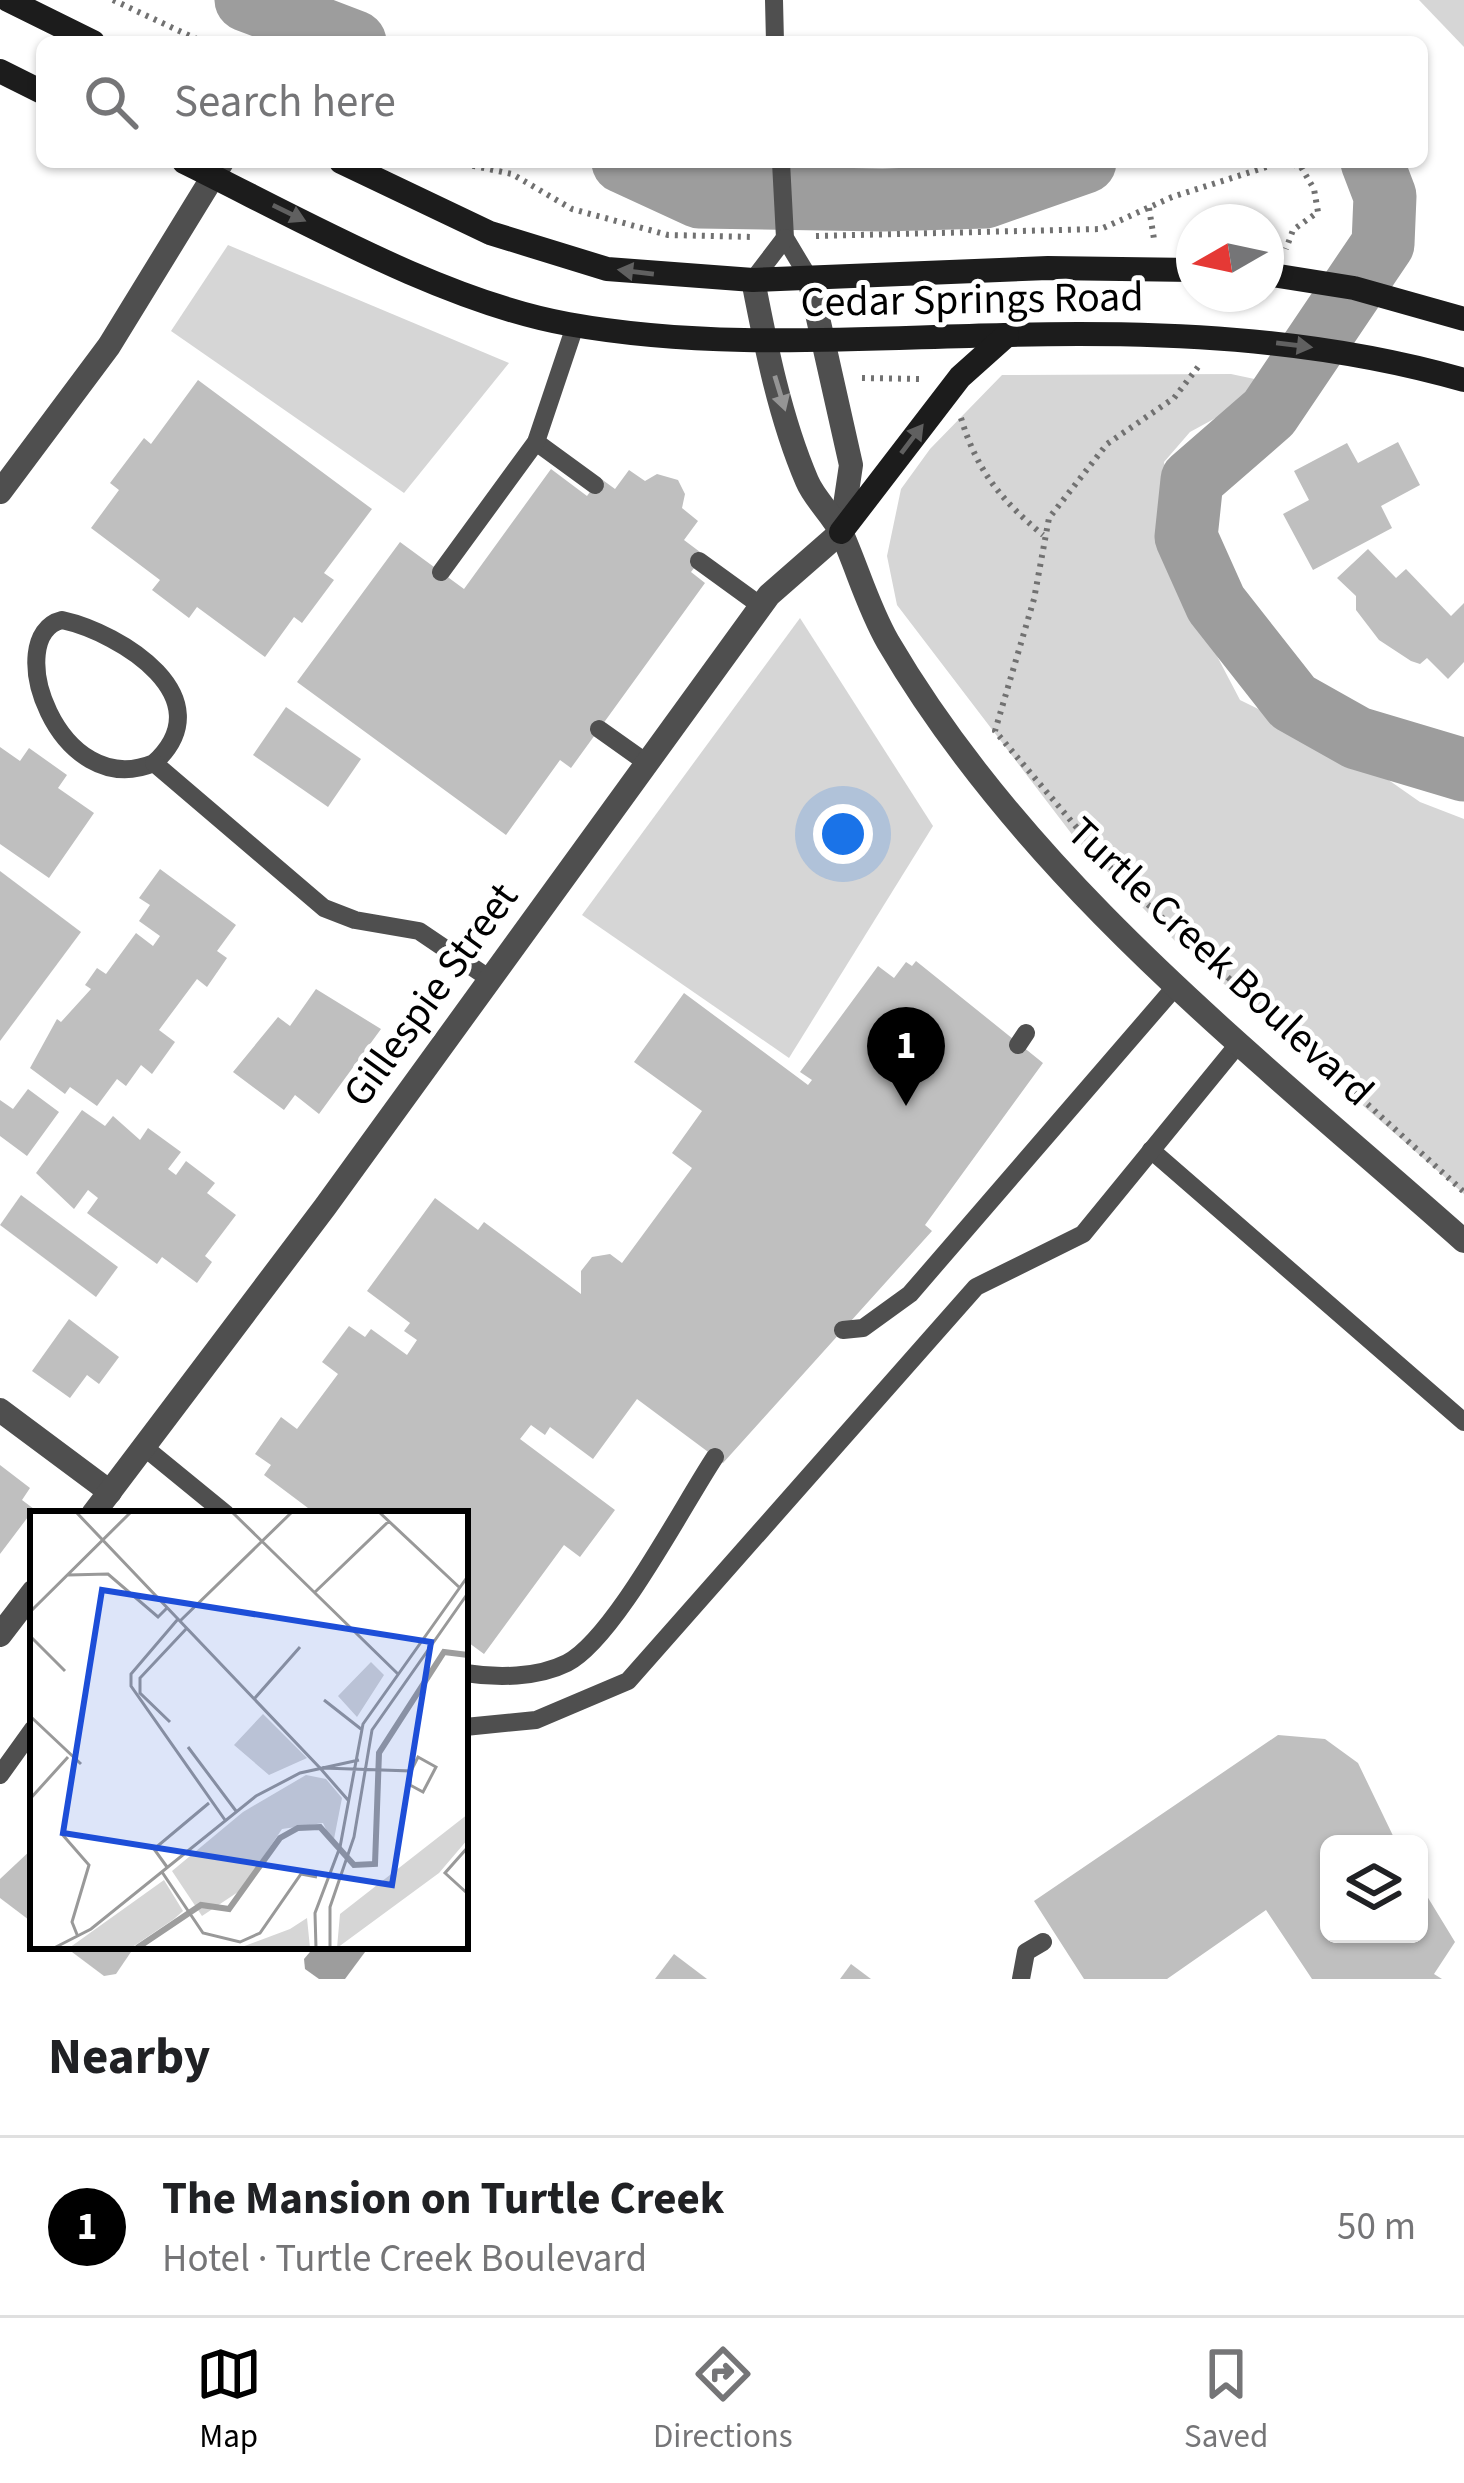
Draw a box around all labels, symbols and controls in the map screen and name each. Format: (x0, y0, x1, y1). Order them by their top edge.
search box (36, 36, 1428, 168)
icon: search (78, 69, 144, 135)
text: Search here (174, 70, 396, 134)
one-way arrow (272, 203, 307, 223)
north arrow (1176, 204, 1284, 312)
one-way arrow (617, 263, 654, 282)
street label: Cedar Springs Road (800, 267, 1144, 333)
one-way arrow (1276, 335, 1313, 354)
one-way arrow (772, 375, 790, 412)
one-way arrow (899, 423, 924, 454)
street label: Turtle Creek Boulevard (1053, 803, 1387, 1121)
your location (813, 804, 873, 864)
street label: Gillespie Street (329, 870, 533, 1120)
pin: 1 (867, 1007, 945, 1106)
inset map (30, 1511, 468, 1949)
map controls (1320, 1835, 1428, 1943)
button: layers (1320, 1835, 1428, 1943)
text: Nearby (48, 2021, 210, 2093)
text: The Mansion on Turtle Creek (162, 2167, 725, 2231)
text: 1 (77, 2199, 97, 2255)
text: 50 m (1337, 2199, 1416, 2255)
text: Hotel · Turtle Creek Boulevard (162, 2231, 647, 2287)
tab: Map (196, 2341, 262, 2460)
tab: Directions (653, 2341, 793, 2460)
tab: Saved (1184, 2341, 1268, 2460)

